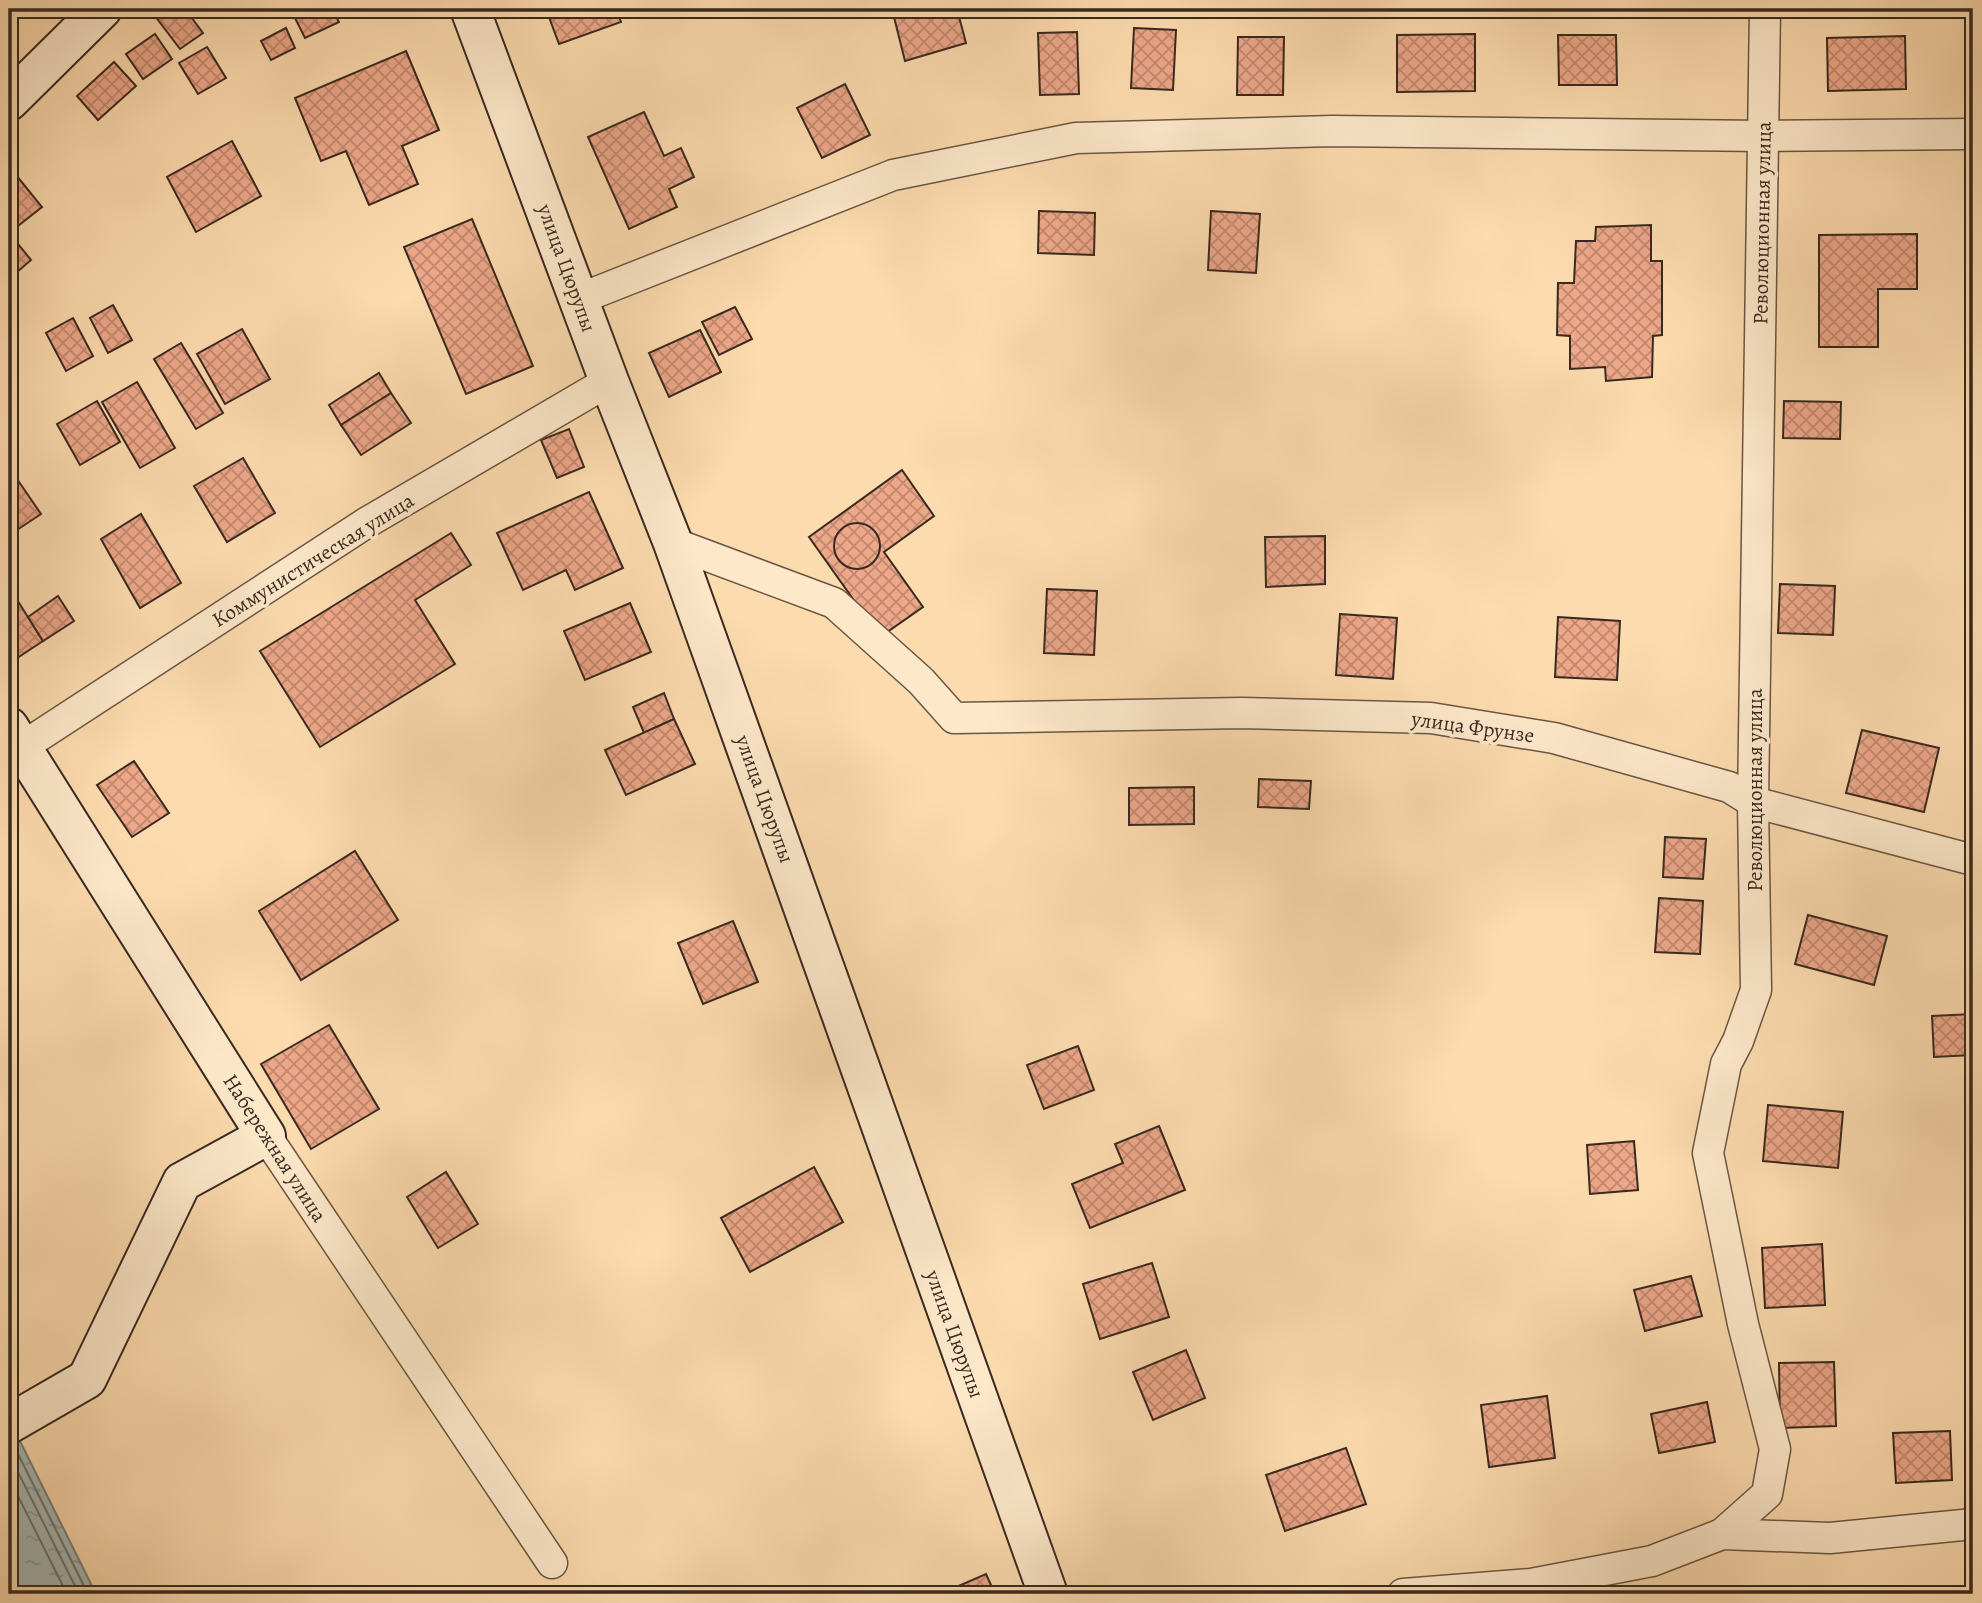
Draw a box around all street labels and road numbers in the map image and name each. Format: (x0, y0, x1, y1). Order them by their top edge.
street label: Революционная улица (1746, 121, 1778, 325)
street label: улица Цюрупы (531, 199, 603, 336)
street label: Коммунистическая улица (207, 486, 420, 634)
street label: Революционная улица (1741, 688, 1769, 892)
street label: улица Фрунзе (1409, 704, 1536, 749)
street label: улица Цюрупы (729, 730, 801, 867)
street label: Набережная улица (217, 1068, 334, 1228)
street label: улица Цюрупы (919, 1265, 991, 1402)

